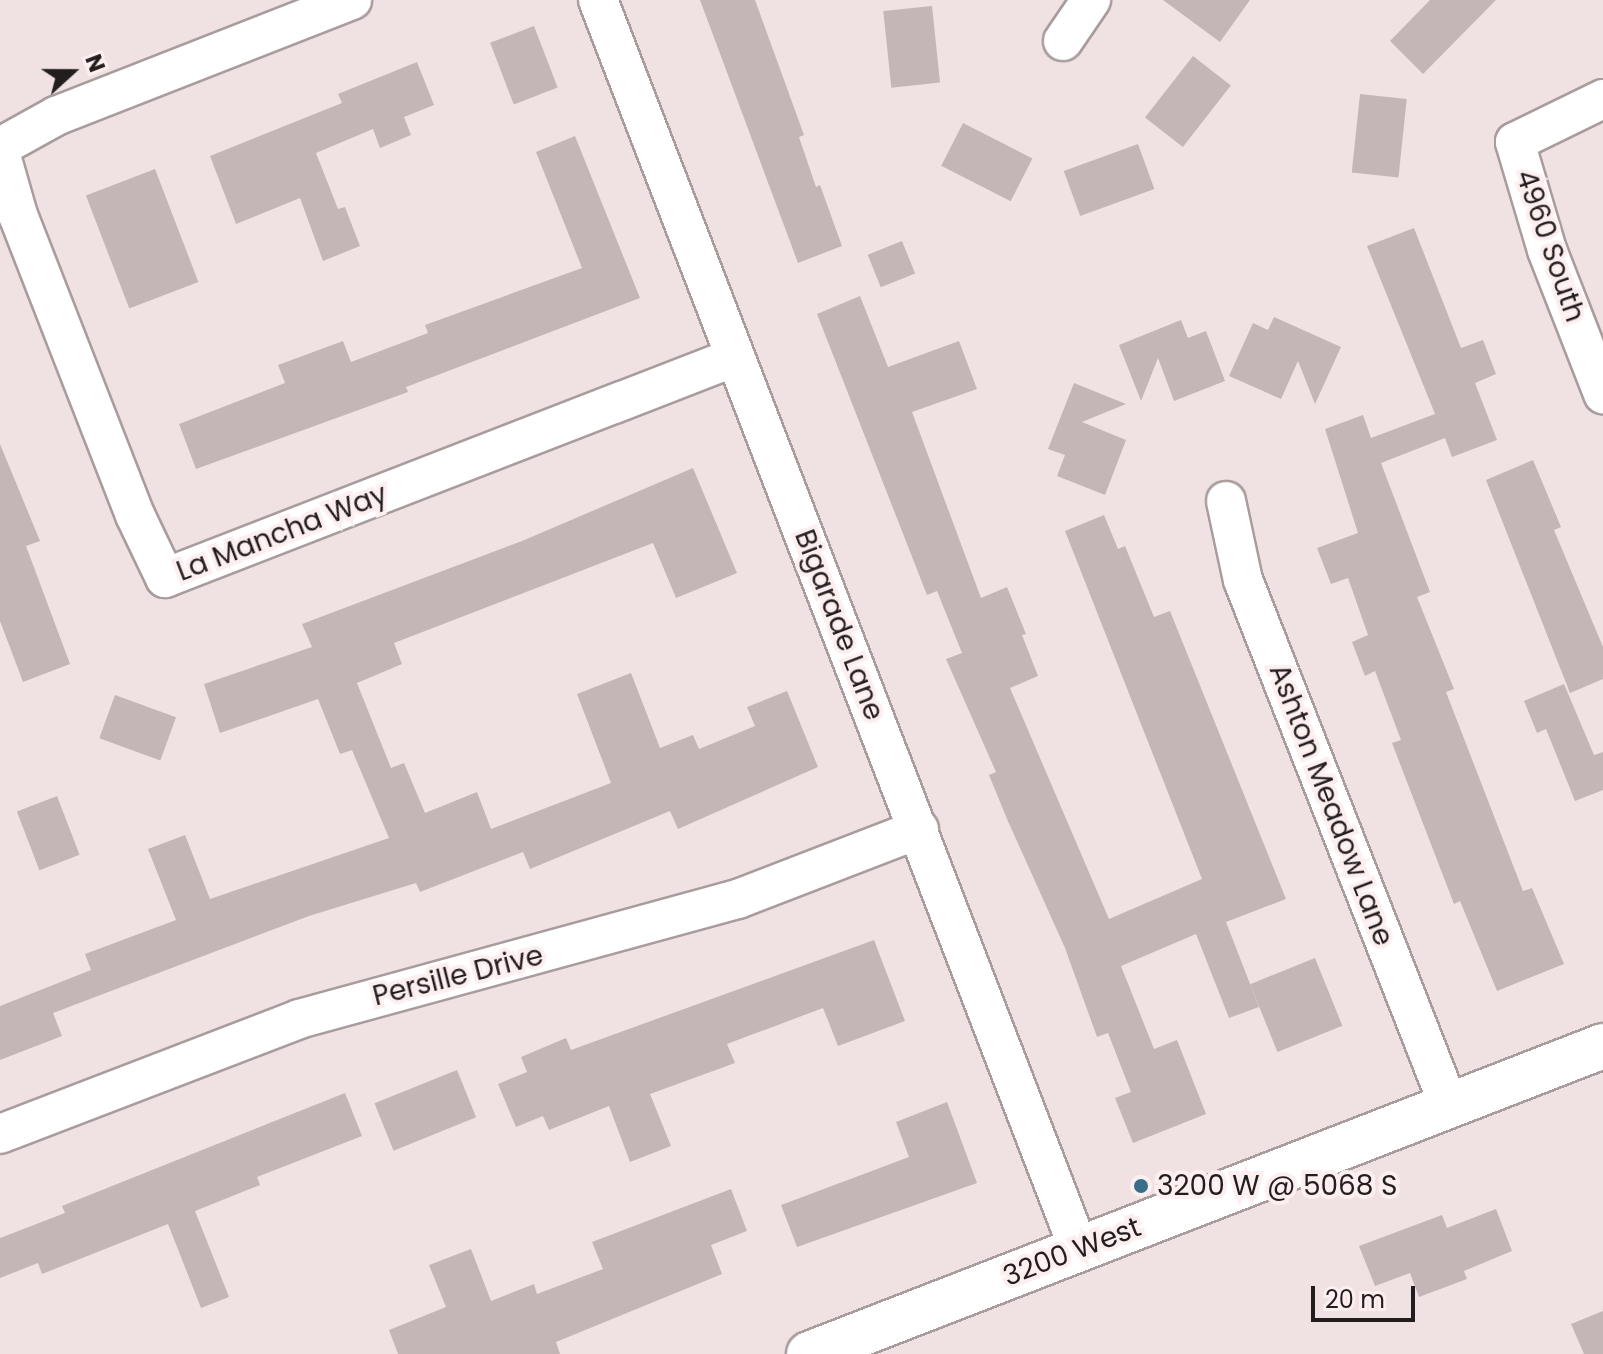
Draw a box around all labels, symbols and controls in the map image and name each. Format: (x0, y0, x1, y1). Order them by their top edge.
north arrow (32, 32, 112, 112)
text: N (77, 50, 112, 76)
street label: 4960 South (1508, 166, 1592, 326)
street label: La Mancha Way (172, 477, 392, 589)
street label: Bigarade Lane (787, 525, 891, 725)
street label: Ashton Meadow Lane (1262, 659, 1400, 951)
street label: Persille Drive (369, 939, 547, 1013)
place label: 3200 W @ 5068 S (1157, 1169, 1397, 1203)
marker: 3200 W @ 5068 S (1132, 1177, 1150, 1195)
street label: 3200 West (998, 1210, 1146, 1294)
scale bar (1315, 1270, 1419, 1320)
text: 20 m (1325, 1283, 1385, 1316)

